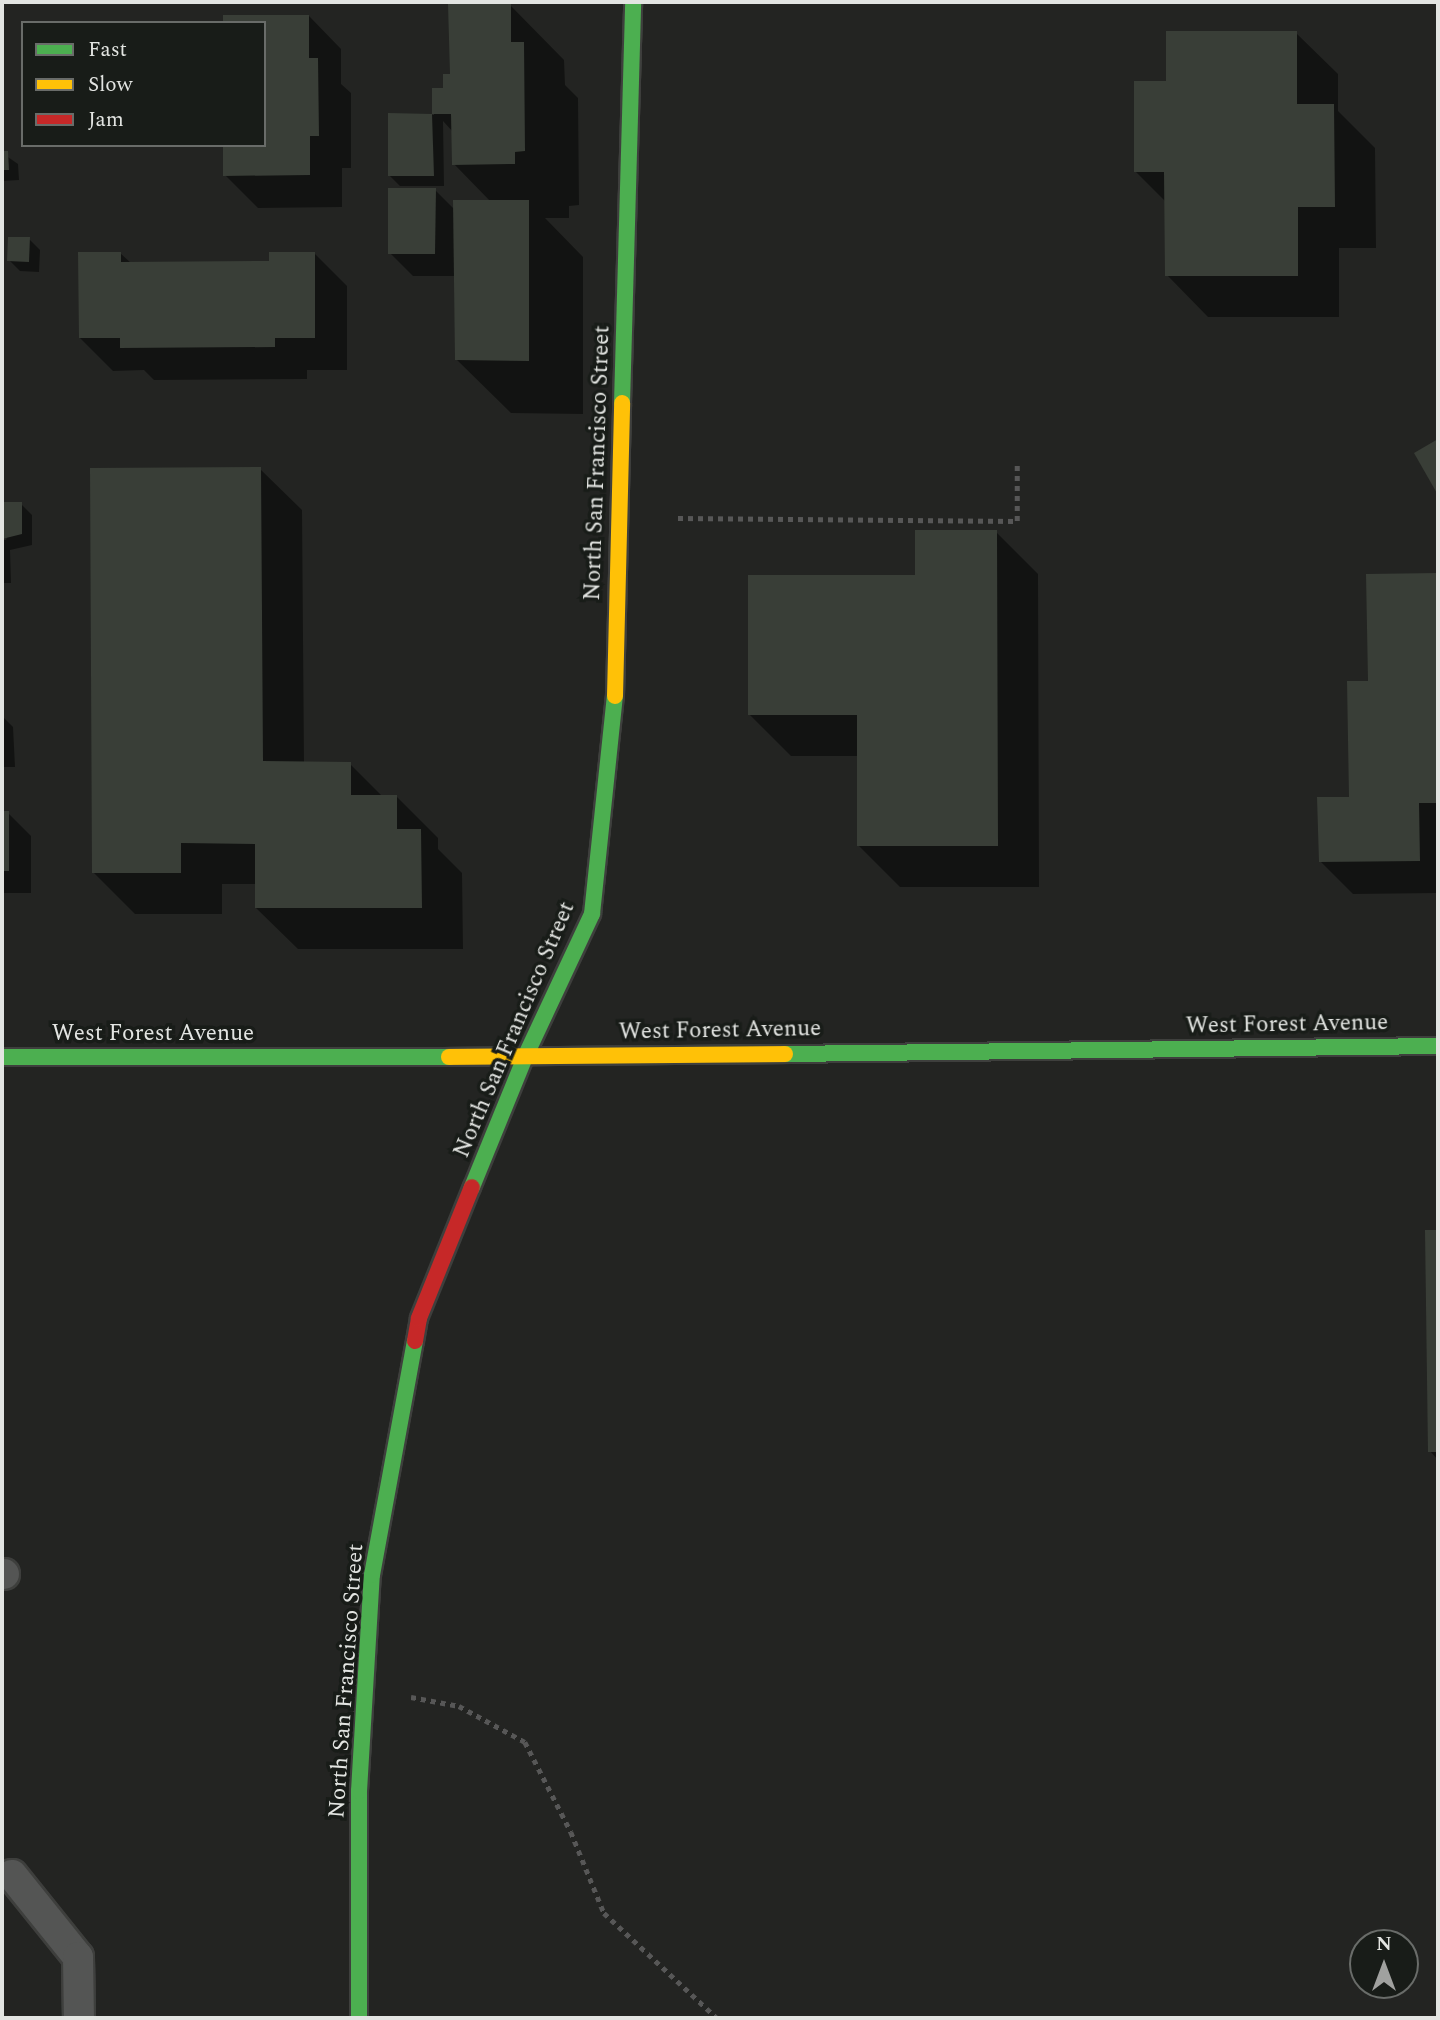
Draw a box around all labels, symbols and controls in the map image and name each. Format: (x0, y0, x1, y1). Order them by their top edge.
legend (21, 21, 266, 147)
text: Fast (88, 34, 127, 66)
text: Slow (88, 69, 132, 101)
text: Jam (88, 104, 124, 136)
street label: North San Francisco Street (579, 325, 617, 601)
street label: North San Francisco Street (448, 898, 582, 1162)
street label: West Forest Avenue (1186, 1009, 1388, 1041)
street label: West Forest Avenue (619, 1015, 821, 1047)
street label: West Forest Avenue (52, 1020, 254, 1048)
street label: North San Francisco Street (324, 1543, 370, 1819)
north arrow (1349, 1929, 1419, 1999)
text: N (1376, 1930, 1392, 1959)

